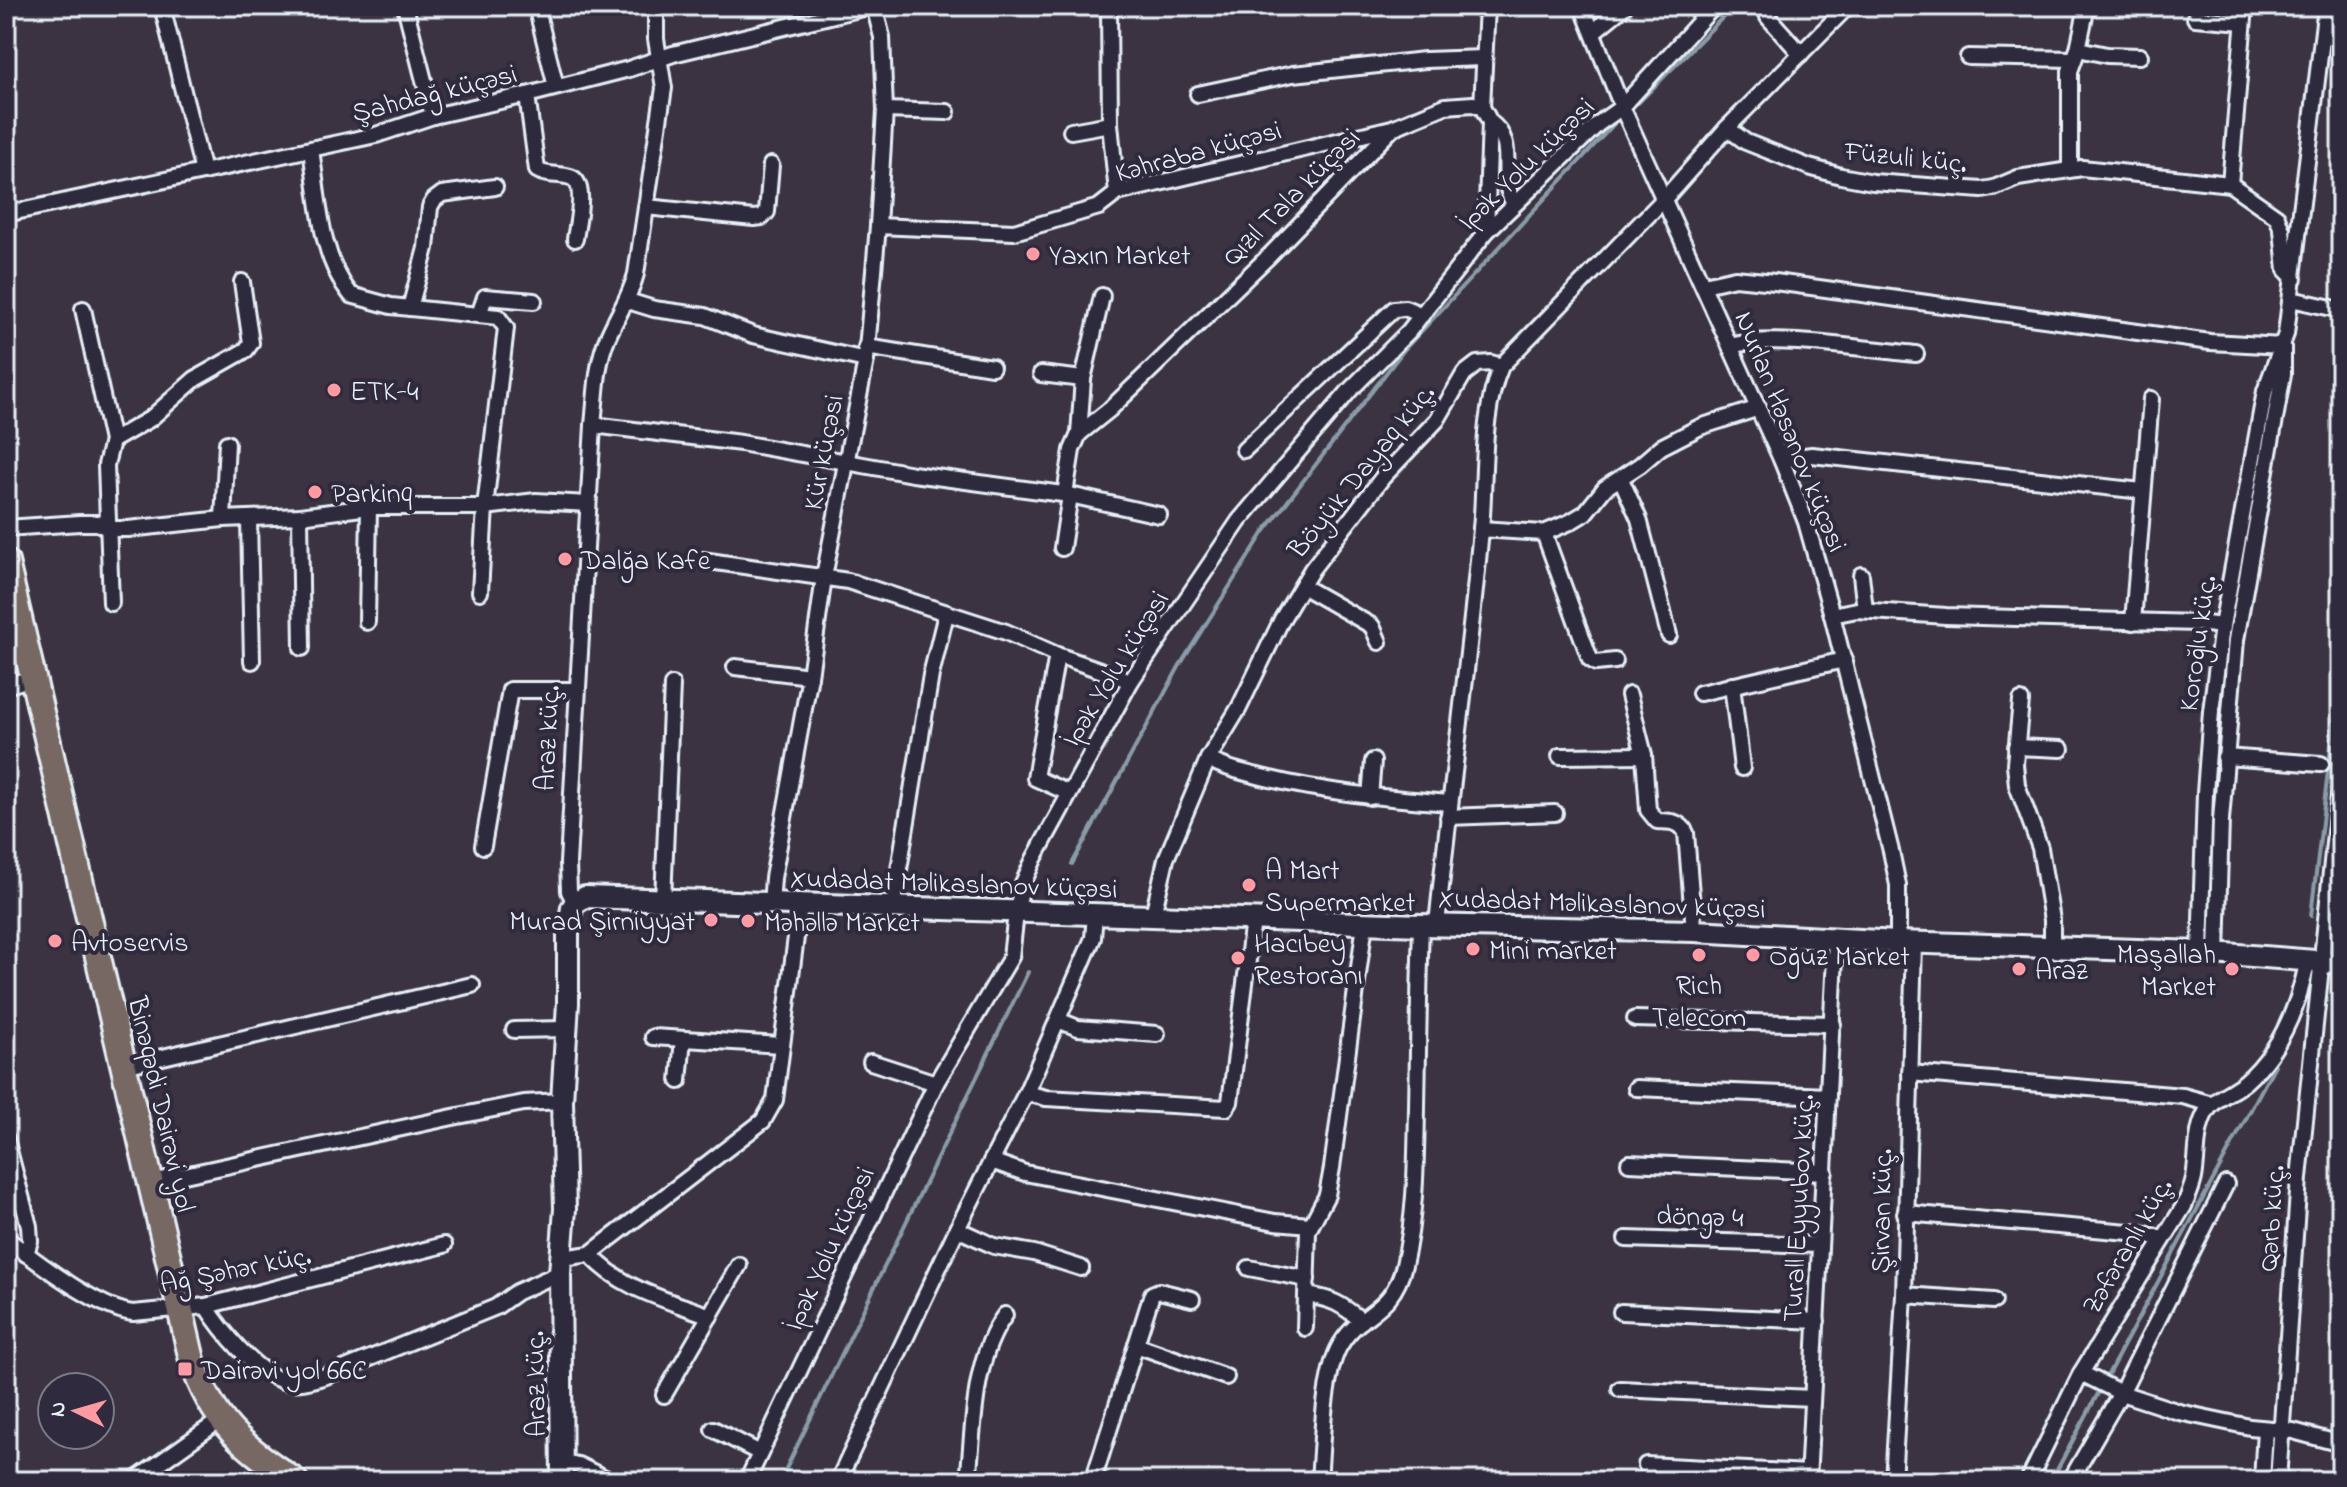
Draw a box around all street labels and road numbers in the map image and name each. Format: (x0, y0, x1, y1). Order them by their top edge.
street label: Şahdağ küçəsi (348, 55, 522, 136)
street label: İpək Yolu küçəsi (1449, 89, 1605, 242)
street label: Kəhraba küçəsi (1111, 112, 1287, 195)
street label: Qızıl Tala küçəsi (1214, 120, 1371, 277)
street label: Füzuli küç. (1841, 133, 1969, 186)
street label: Nurlan Həsənov küçəsi (1722, 306, 1856, 559)
street label: Böyük Dayaq küç. (1278, 376, 1446, 570)
street label: Kür küçəsi (794, 391, 857, 514)
street label: Koroğlu küç. (2170, 573, 2229, 714)
street label: İpək Yolu küçəsi (1053, 584, 1181, 756)
street label: Araz küç. (526, 684, 573, 792)
street label: Xudadat Məlikaslanov küçəsi (789, 859, 1118, 912)
street label: Xudadat Məlikaslanov küçəsi (1437, 879, 1766, 932)
street label: Binəqədi Dairəvi yol (115, 992, 204, 1217)
street label: Turall Eyyubov küç. (1774, 1093, 1827, 1323)
street label: Şirvan küç. (1862, 1148, 1905, 1274)
street label: İpək Yolu küçəsi (775, 1160, 887, 1339)
street label: Qərb küç. (2249, 1164, 2298, 1273)
street label: Zəfəranlı küç. (2073, 1171, 2185, 1323)
street label: döngə 4 (1656, 1196, 1745, 1241)
street label: Ağ Şəhər küç. (157, 1237, 315, 1306)
street label: Araz küç. (516, 1331, 559, 1437)

